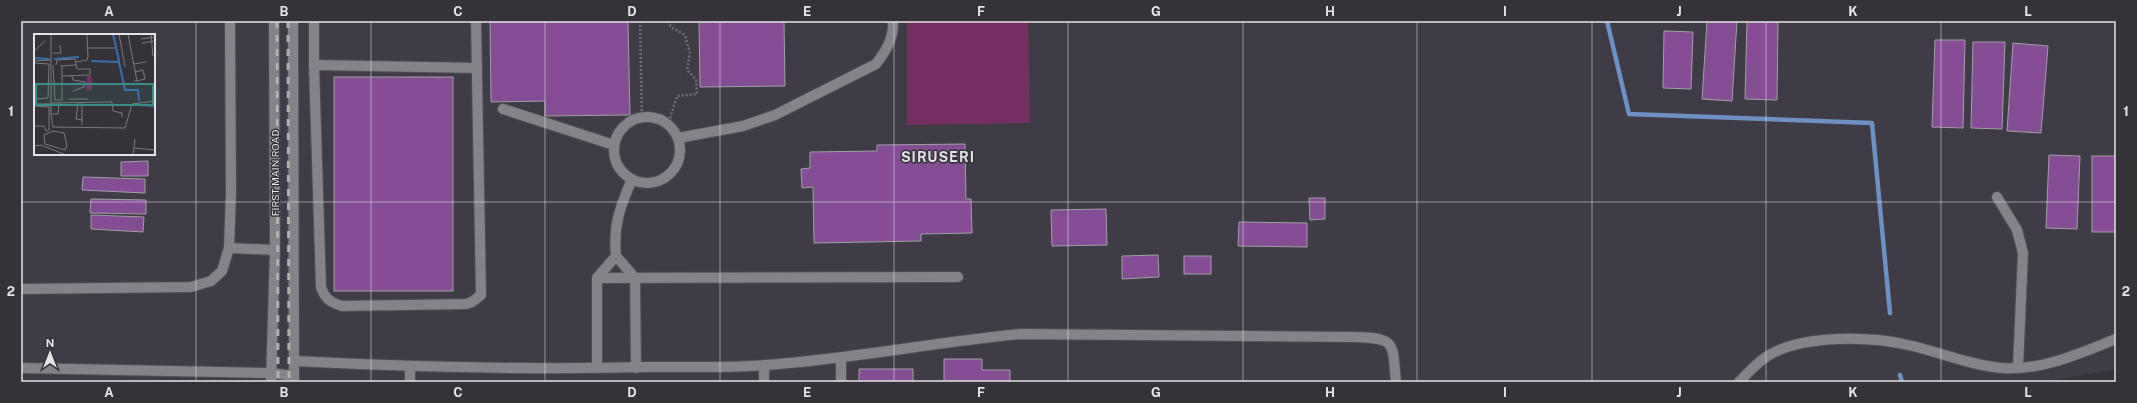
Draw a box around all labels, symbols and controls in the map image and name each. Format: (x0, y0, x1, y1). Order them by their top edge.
text: A (104, 4, 114, 19)
text: B (280, 4, 289, 19)
text: C (453, 4, 463, 19)
text: D (627, 4, 637, 19)
text: E (803, 4, 811, 19)
text: F (977, 4, 985, 19)
text: G (1151, 4, 1161, 19)
text: H (1325, 4, 1335, 19)
text: I (1503, 4, 1507, 19)
text: J (1676, 4, 1682, 19)
text: K (1848, 4, 1858, 19)
text: L (2024, 4, 2032, 19)
inset map (34, 34, 155, 155)
text: 1 (8, 104, 14, 119)
text: 1 (2123, 104, 2129, 119)
street label: FIRST MAIN ROAD (269, 130, 281, 216)
district label: SIRUSERI (901, 149, 975, 165)
text: 2 (7, 284, 15, 299)
text: 2 (2122, 284, 2130, 299)
north arrow (30, 333, 70, 373)
text: N (46, 337, 54, 349)
text: A (104, 385, 114, 400)
text: B (280, 385, 289, 400)
text: C (453, 385, 463, 400)
text: D (627, 385, 637, 400)
text: E (803, 385, 811, 400)
text: F (977, 385, 985, 400)
text: G (1151, 385, 1161, 400)
text: H (1325, 385, 1335, 400)
text: I (1503, 385, 1507, 400)
text: J (1676, 385, 1682, 400)
text: K (1848, 385, 1858, 400)
text: L (2024, 385, 2032, 400)

